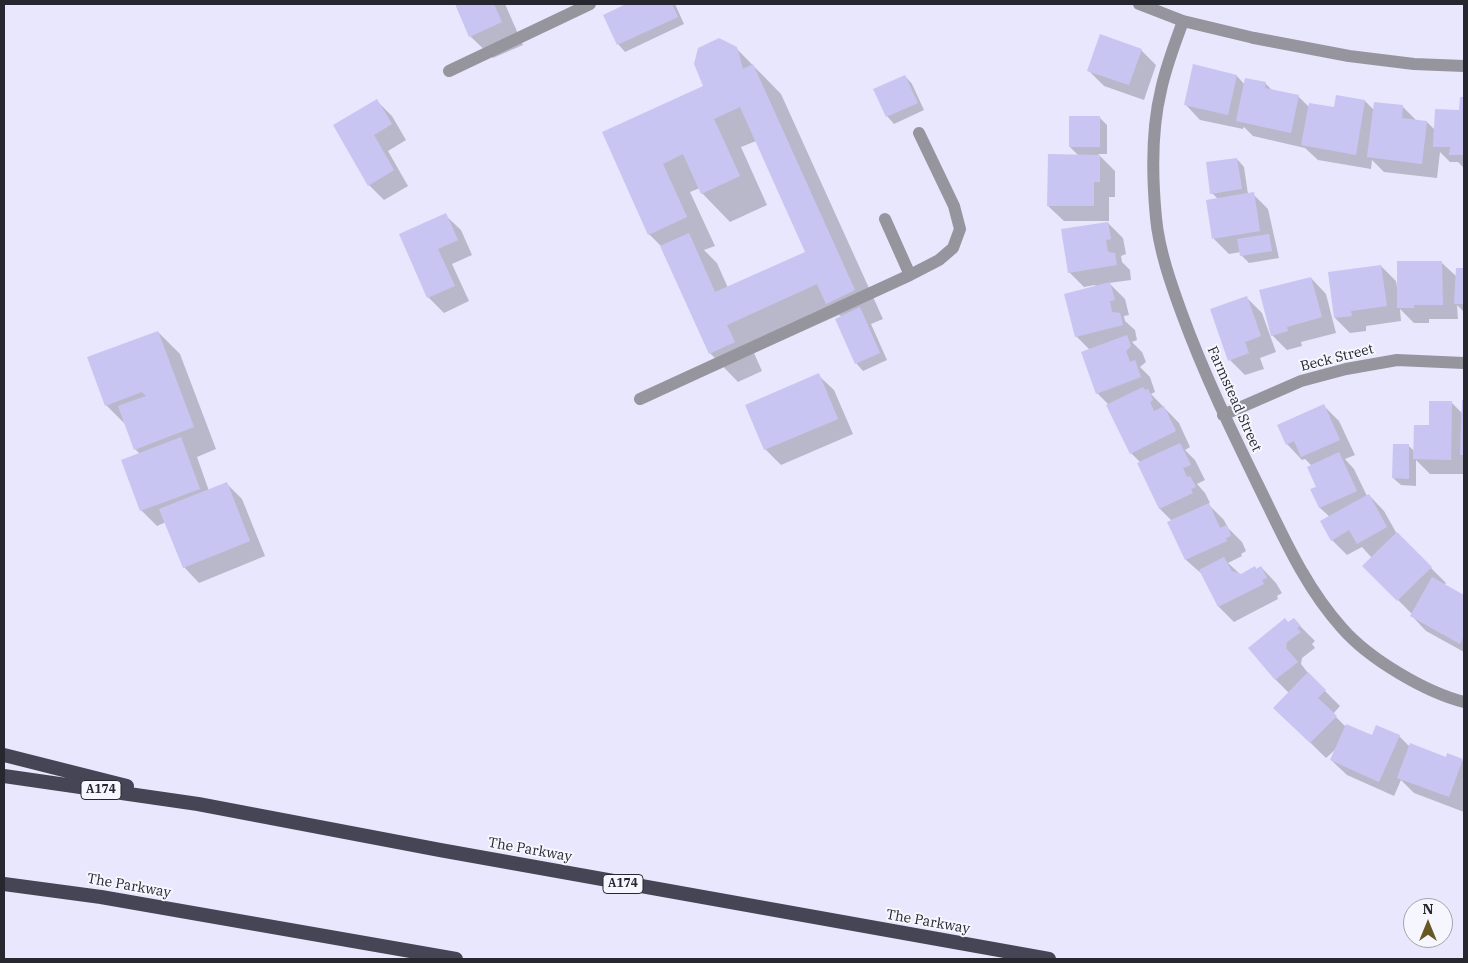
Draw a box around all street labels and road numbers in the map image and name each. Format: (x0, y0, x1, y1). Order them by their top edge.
street label: Beck Street (1299, 341, 1375, 375)
street label: Farmstead Street (1203, 344, 1265, 454)
road number: A174 (81, 780, 121, 800)
street label: The Parkway (487, 834, 573, 866)
street label: The Parkway (86, 870, 172, 902)
road number: A174 (603, 874, 643, 894)
street label: The Parkway (885, 906, 971, 938)

